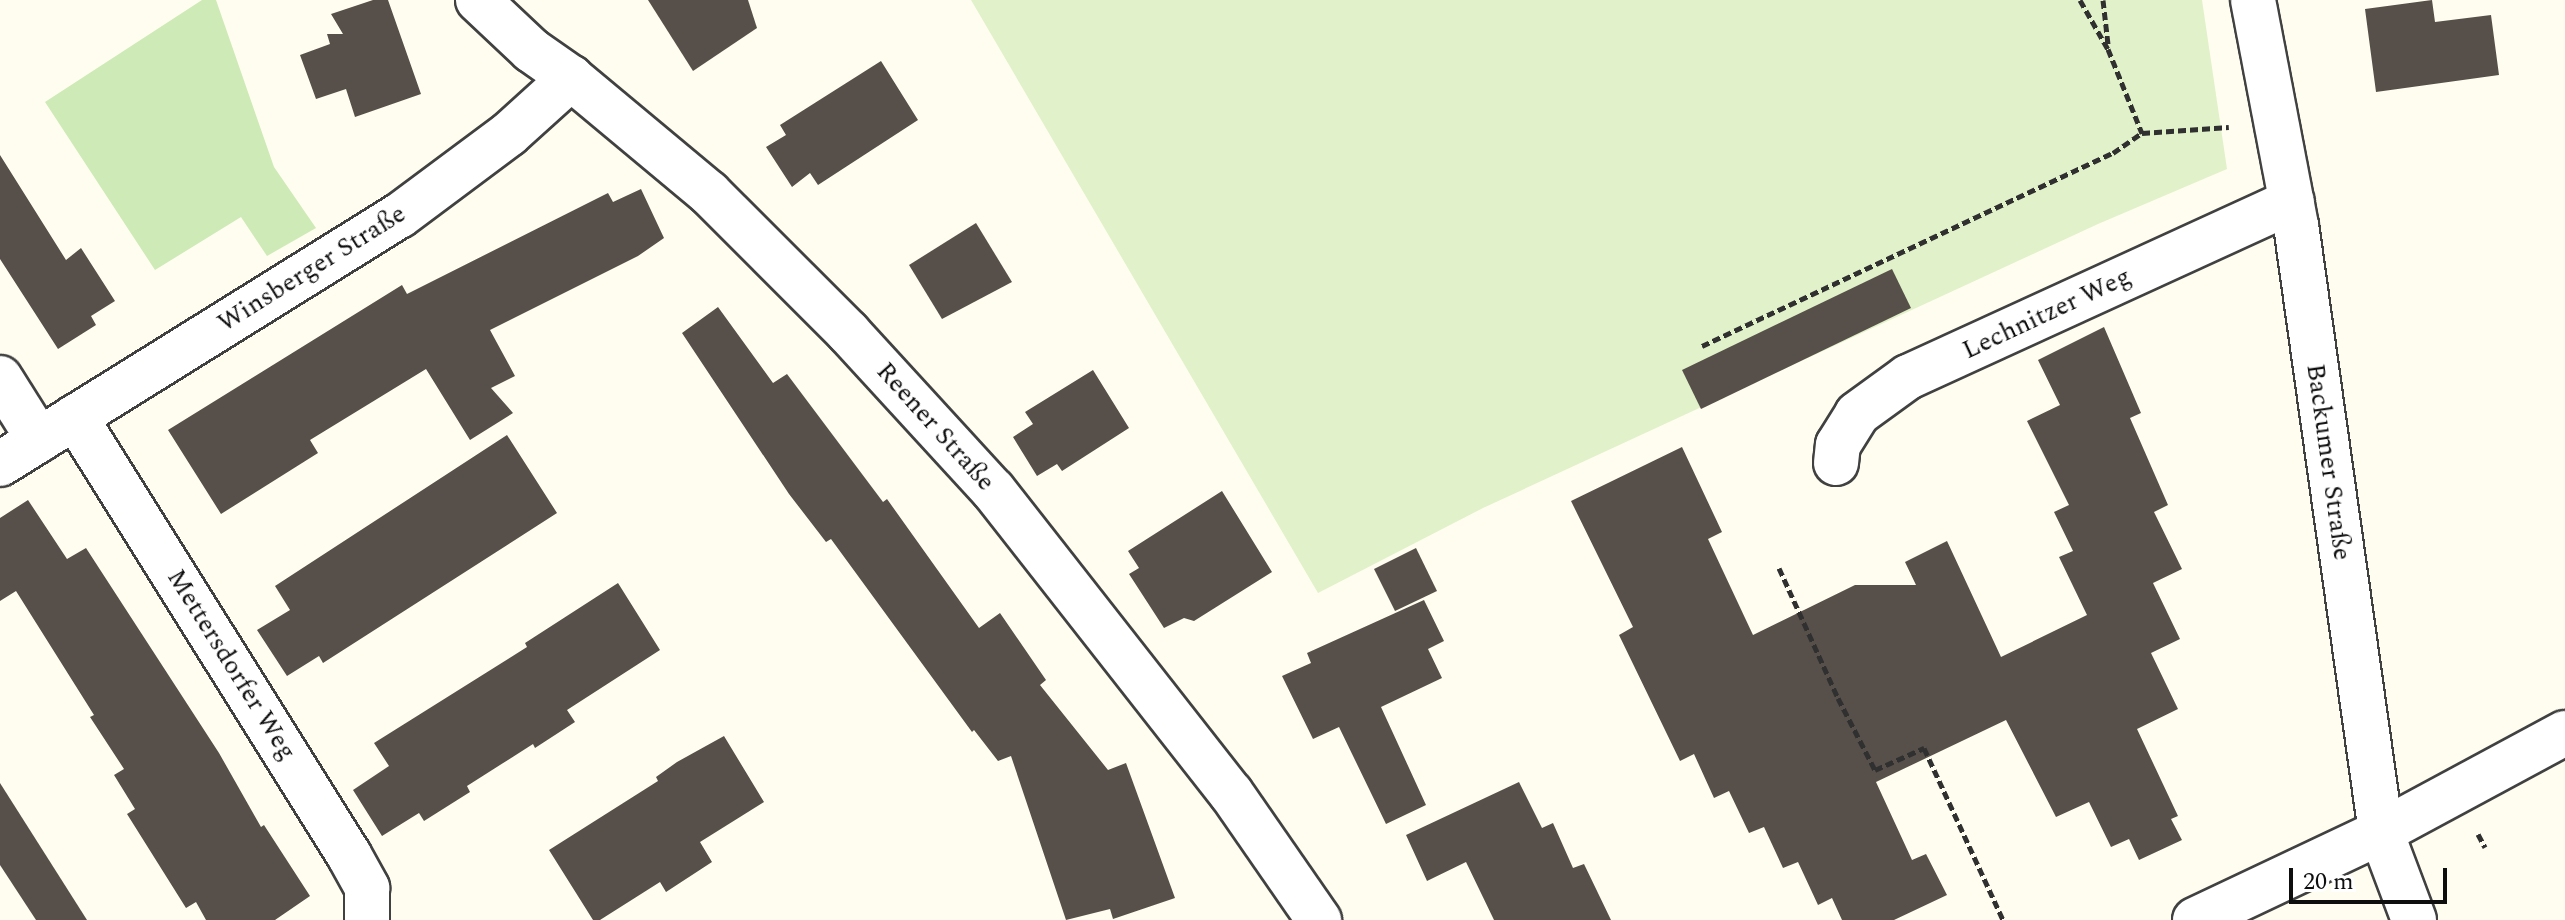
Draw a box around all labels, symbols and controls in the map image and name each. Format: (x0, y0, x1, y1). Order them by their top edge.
street label: Winsberger Straße (212, 199, 412, 339)
street label: Lechnitzer Weg (1958, 261, 2136, 367)
street label: Reener Straße (869, 356, 1001, 498)
street label: Backumer Straße (2299, 362, 2357, 562)
street label: Mettersdorfer Weg (160, 564, 302, 766)
scale bar (2293, 852, 2451, 902)
text: 20 m (2303, 864, 2354, 900)

